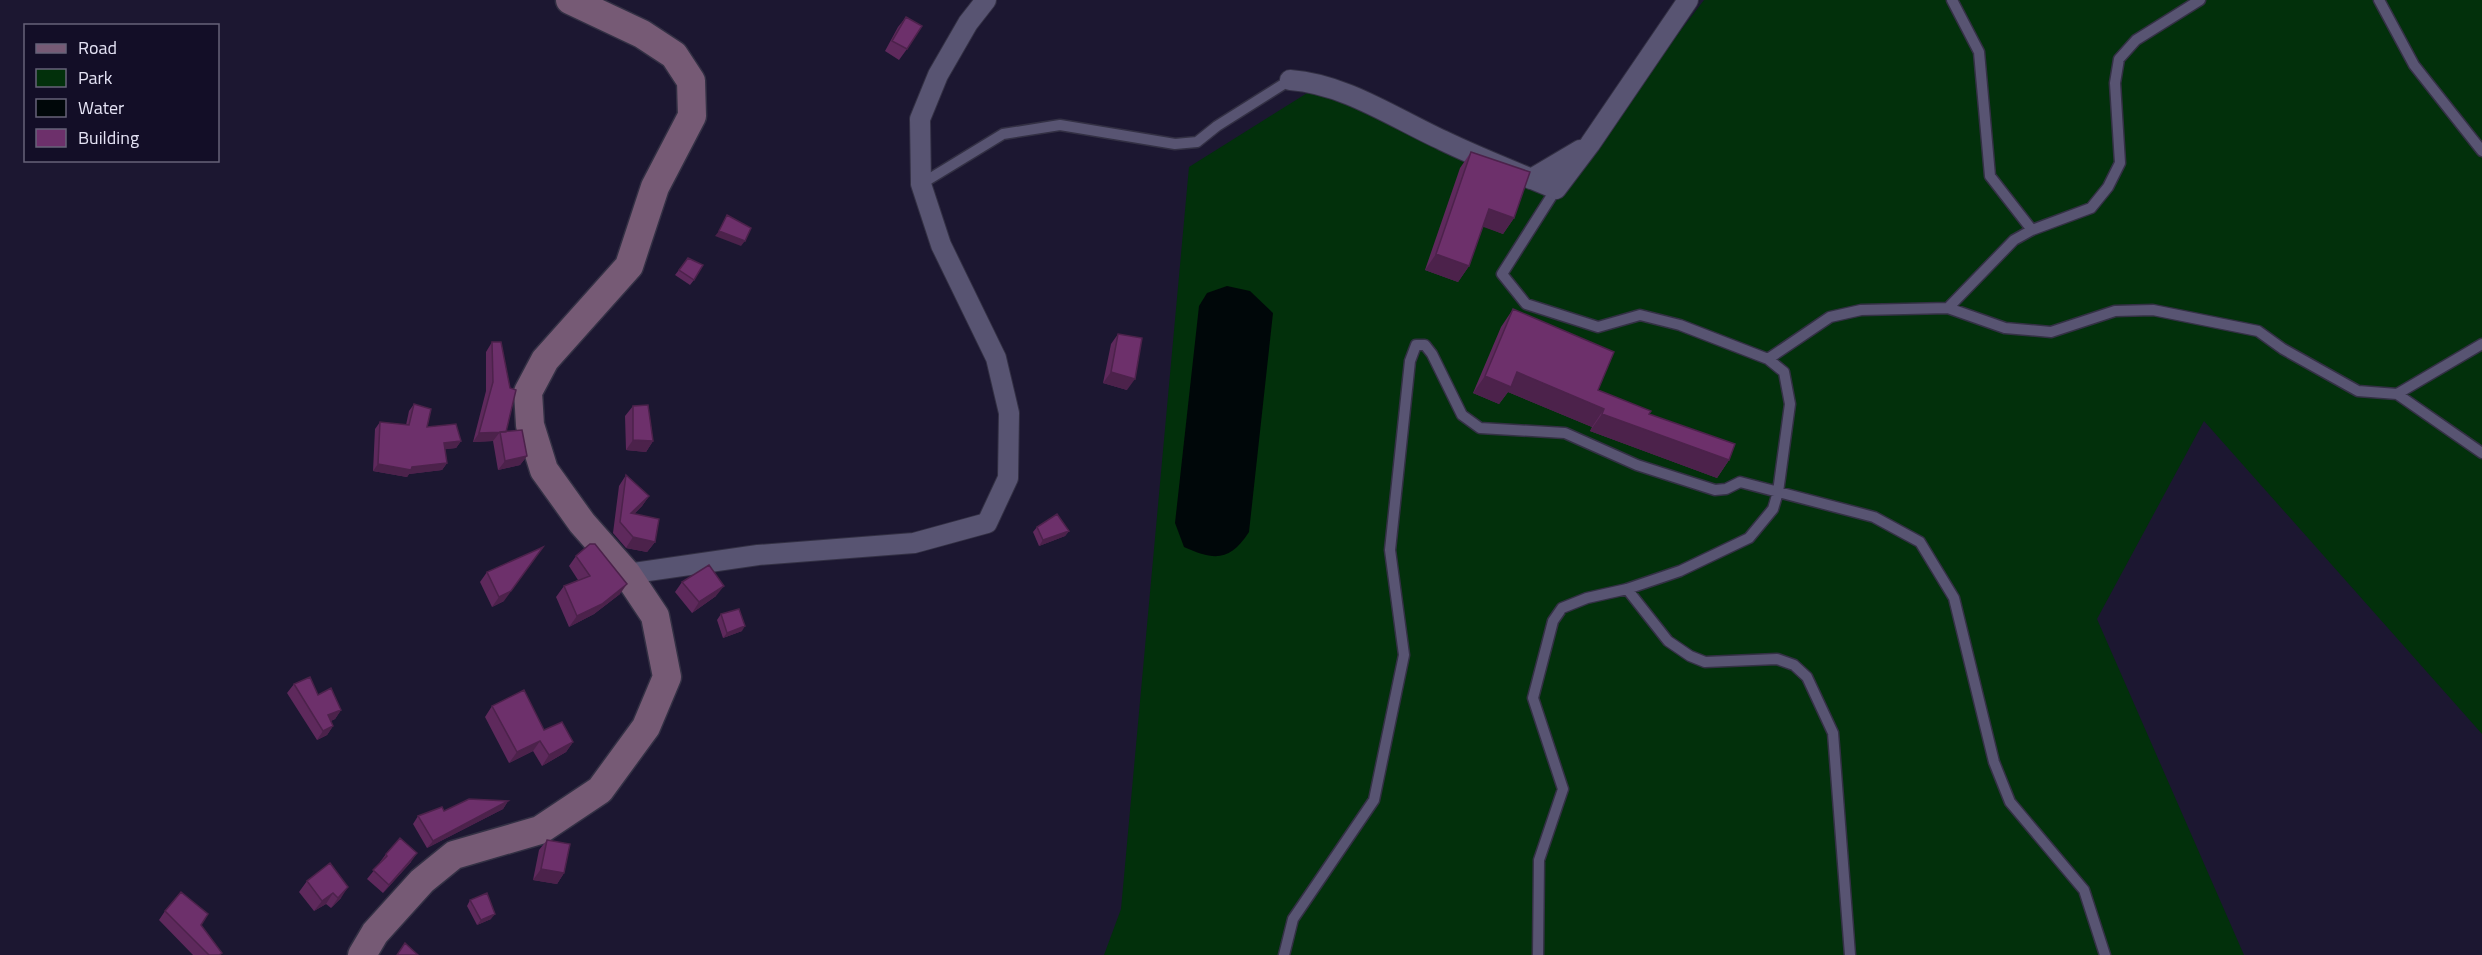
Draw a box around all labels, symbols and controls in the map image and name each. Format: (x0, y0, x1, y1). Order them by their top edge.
legend (24, 24, 219, 162)
text: Road (78, 34, 117, 61)
text: Park (78, 64, 113, 91)
text: Water (78, 94, 124, 121)
text: Building (78, 124, 139, 151)

